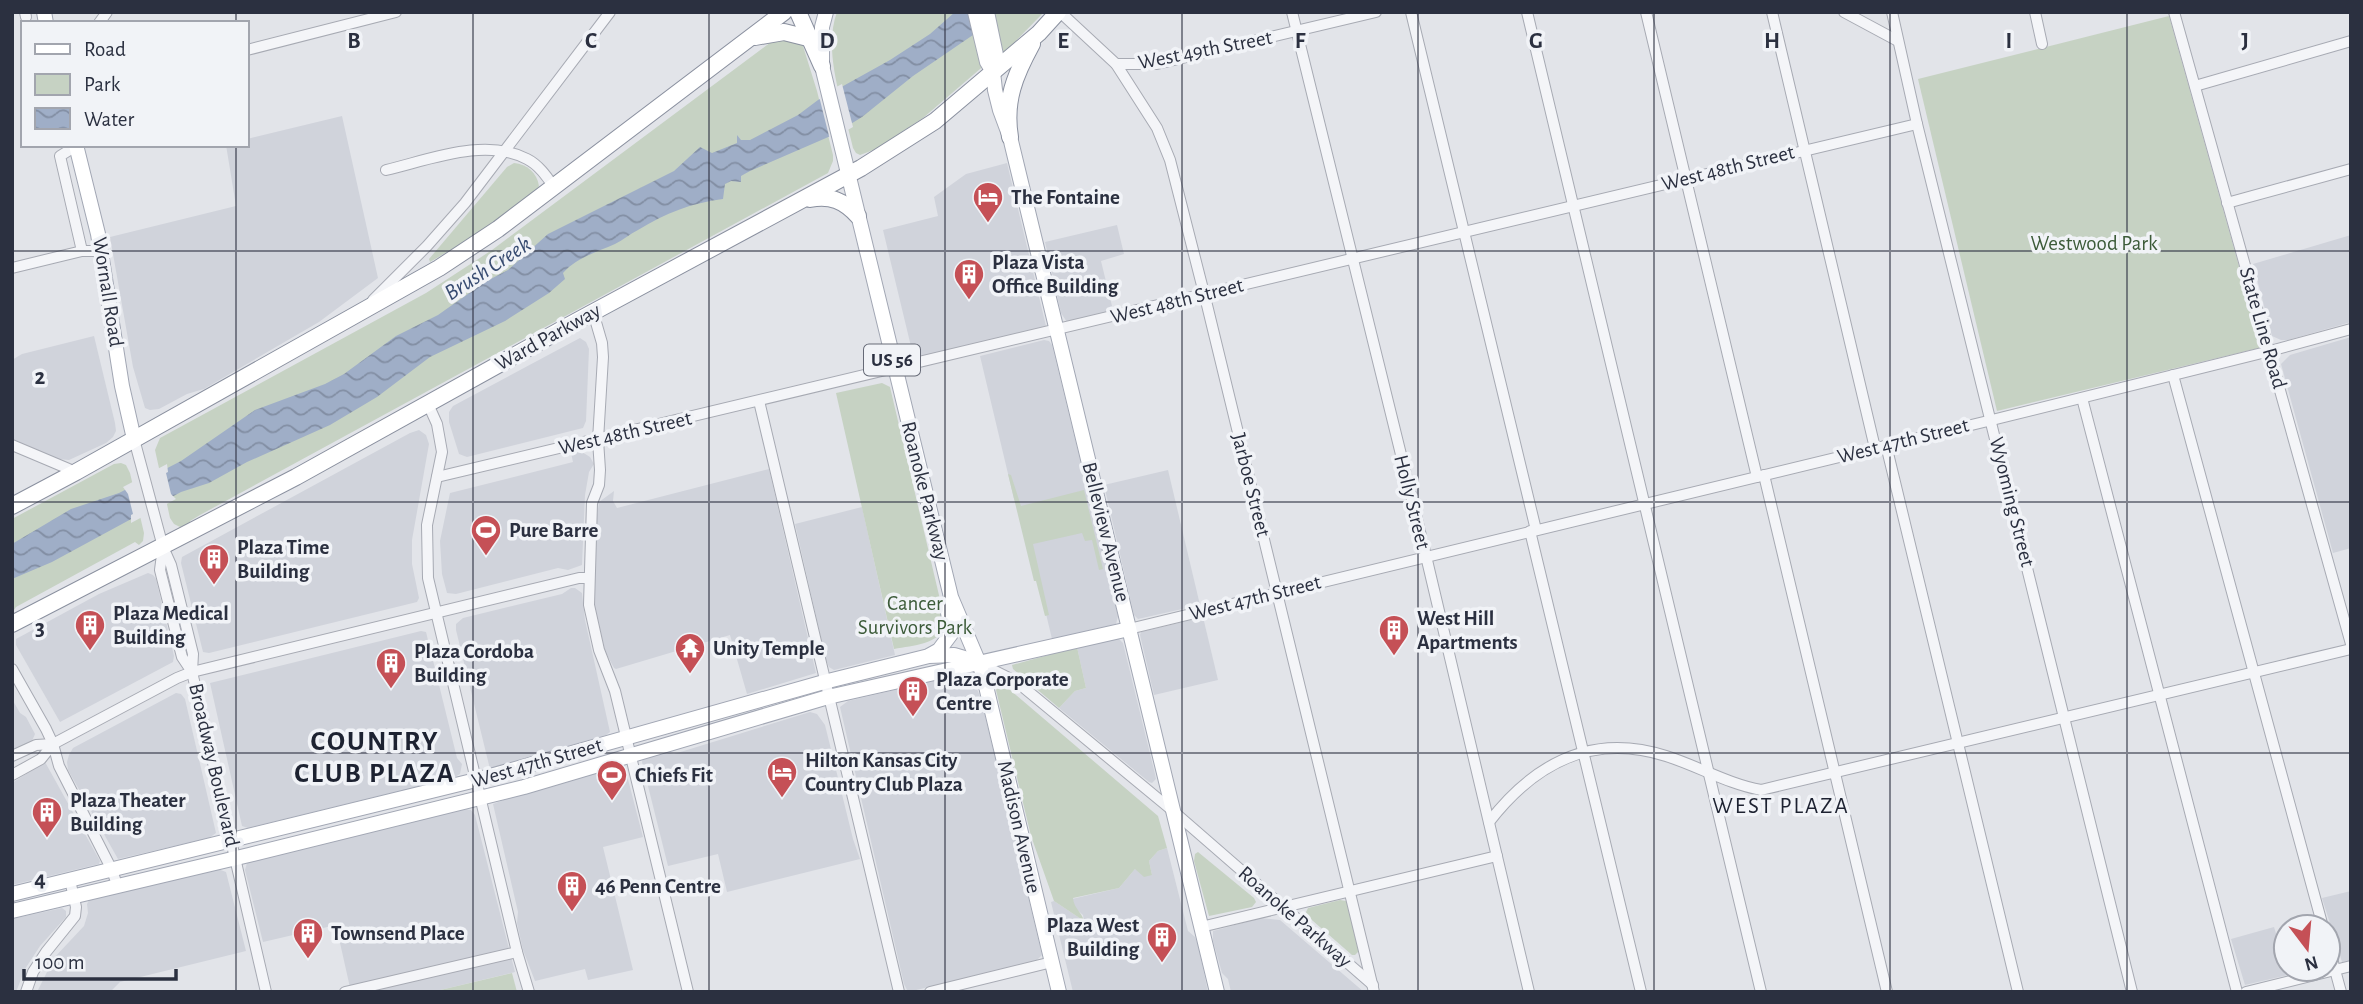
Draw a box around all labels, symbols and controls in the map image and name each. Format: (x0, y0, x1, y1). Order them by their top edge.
legend (21, 21, 248, 147)
street label: West 49th Street (1136, 27, 1274, 73)
text: B (347, 30, 361, 53)
text: C (585, 30, 597, 53)
text: D (819, 30, 835, 53)
text: E (1057, 30, 1069, 53)
text: F (1295, 30, 1306, 53)
text: G (1529, 30, 1543, 53)
text: H (1764, 30, 1780, 53)
text: I (2006, 30, 2012, 53)
text: J (2241, 30, 2249, 53)
text: Road (84, 39, 126, 60)
text: Park (84, 74, 121, 95)
text: Water (84, 109, 134, 130)
street label: West 48th Street (1659, 141, 1797, 195)
hotel icon: The Fontaine (971, 180, 1005, 224)
place label: The Fontaine (1011, 187, 1120, 208)
water label: Brush Creek (441, 233, 536, 305)
park label: Westwood Park (2030, 233, 2158, 254)
street label: Wornall Road (89, 236, 127, 349)
place label: Plaza Vista Office Building (992, 252, 1119, 297)
building icon: Plaza Vista Office Building (952, 257, 986, 301)
street label: State Line Road (2236, 265, 2290, 391)
street label: West 48th Street (1108, 274, 1246, 328)
street label: Ward Parkway (492, 300, 604, 374)
road number: US 56 (864, 344, 920, 376)
text: 2 (35, 366, 46, 389)
street label: West 48th Street (556, 407, 694, 459)
street label: West 47th Street (1835, 414, 1971, 467)
street label: Roanoke Parkway (898, 419, 952, 563)
street label: Jarboe Street (1228, 431, 1274, 539)
street label: Wyoming Street (1986, 435, 2038, 569)
street label: Holly Street (1390, 453, 1434, 552)
street label: Belleview Avenue (1078, 460, 1134, 604)
sports icon: Pure Barre (469, 513, 503, 557)
place label: Pure Barre (509, 520, 598, 541)
place label: Plaza Time Building (237, 537, 329, 582)
building icon: Plaza Time Building (197, 542, 231, 586)
street label: West 47th Street (1187, 571, 1323, 624)
park label: Cancer Survivors Park (858, 593, 973, 638)
place label: Plaza Medical Building (113, 603, 229, 648)
building icon: Plaza Medical Building (73, 608, 107, 652)
place label: West Hill Apartments (1417, 608, 1518, 653)
building icon: West Hill Apartments (1377, 613, 1411, 657)
text: 3 (35, 617, 45, 640)
temple icon: Unity Temple (673, 631, 707, 675)
place label: Unity Temple (713, 638, 825, 659)
place label: Plaza Cordoba Building (414, 641, 534, 686)
building icon: Plaza Cordoba Building (374, 646, 408, 690)
place label: Plaza Corporate Centre (936, 669, 1069, 714)
building icon: Plaza Corporate Centre (896, 674, 930, 718)
street label: Broadway Boulevard (185, 681, 243, 849)
district label: COUNTRY CLUB PLAZA (294, 728, 456, 788)
street label: West 47th Street (469, 734, 605, 792)
place label: Hilton Kansas City Country Club Plaza (805, 750, 963, 795)
hotel icon: Hilton Kansas City Country Club Plaza (765, 755, 799, 799)
sports icon: Chiefs Fit (595, 758, 629, 802)
street label: Madison Avenue (994, 759, 1044, 895)
place label: Chiefs Fit (635, 765, 713, 786)
place label: Plaza Theater Building (70, 790, 186, 835)
building icon: Plaza Theater Building (30, 795, 64, 839)
district label: WEST PLAZA (1712, 795, 1850, 818)
street label: Roanoke Parkway (1234, 862, 1356, 972)
text: 4 (34, 868, 46, 891)
building icon: 46 Penn Centre (555, 869, 589, 913)
place label: 46 Penn Centre (595, 876, 721, 897)
north arrow (2272, 913, 2342, 983)
place label: Plaza West Building (1047, 915, 1139, 960)
building icon: Townsend Place (291, 916, 325, 960)
building icon: Plaza West Building (1145, 920, 1179, 964)
place label: Townsend Place (331, 923, 465, 944)
scale bar (24, 937, 177, 981)
text: 100 m (35, 952, 85, 973)
text: N (2302, 952, 2320, 974)

